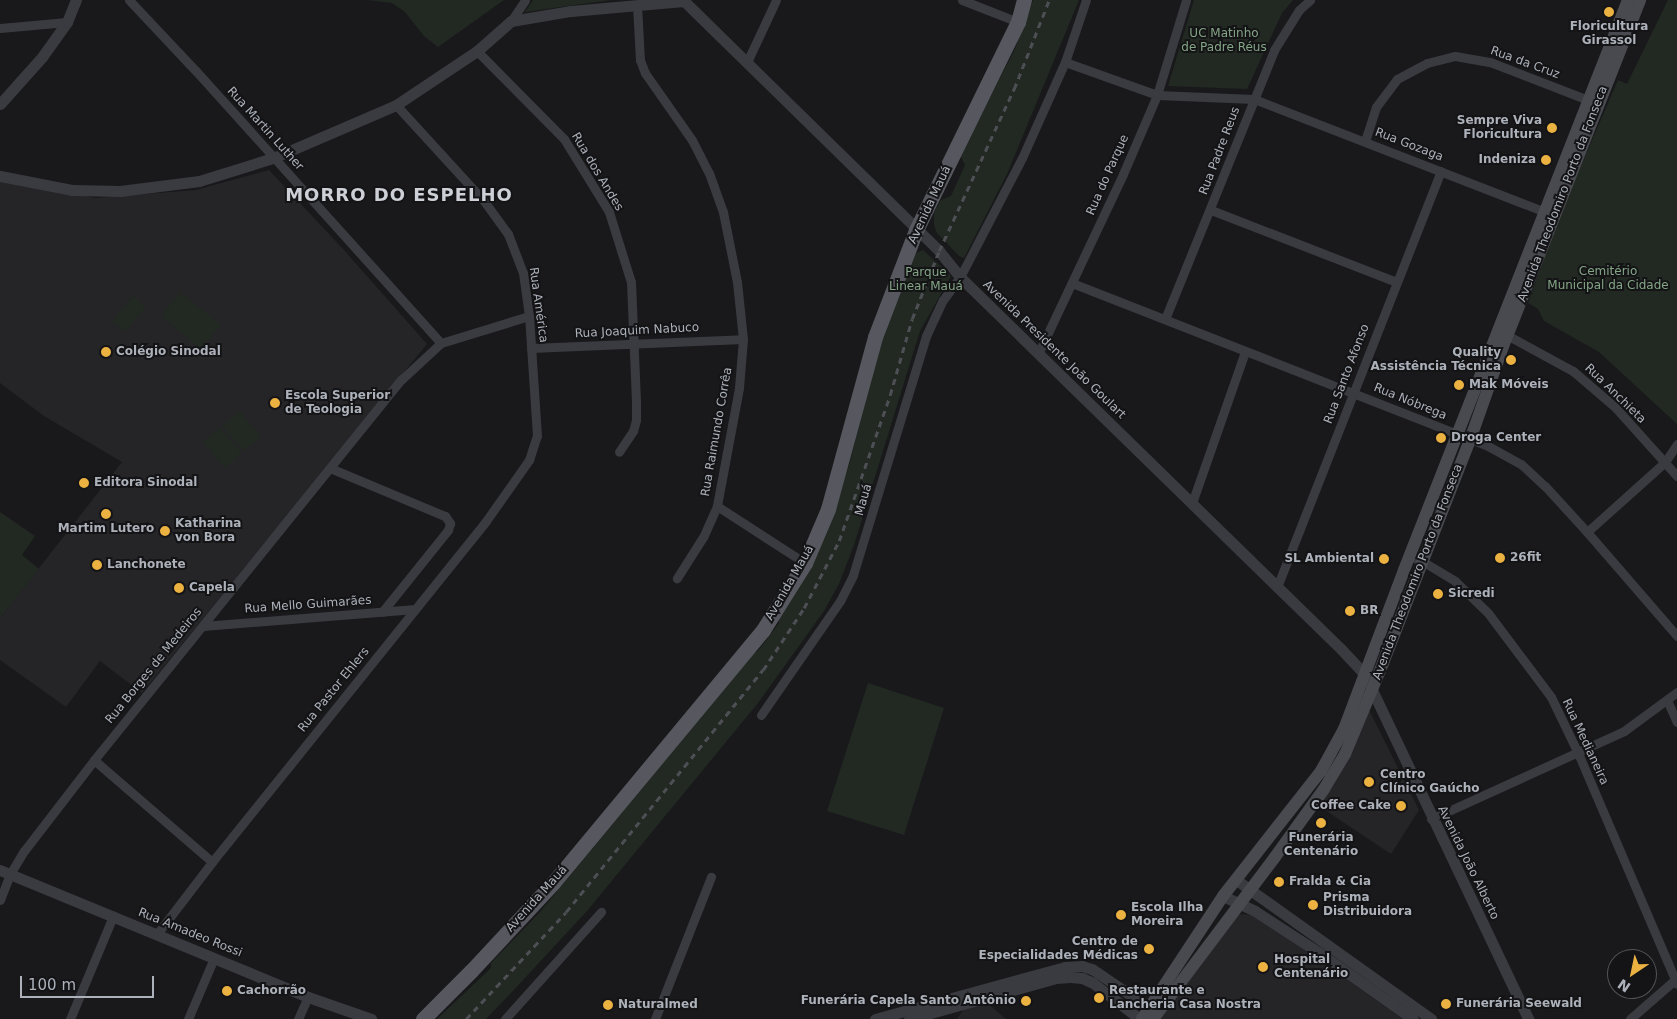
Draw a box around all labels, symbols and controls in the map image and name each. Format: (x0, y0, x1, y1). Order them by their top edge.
marker: Floricultura Girassol (1603, 6, 1615, 18)
place label: Floricultura Girassol (1570, 20, 1648, 48)
park label: UC Matinho de Padre Réus (1181, 27, 1267, 55)
street label: Rua da Cruz (1488, 44, 1562, 82)
street label: Rua Martin Luther (224, 84, 306, 174)
street label: Avenida Theodomiro Porto da Fonseca (1515, 84, 1611, 304)
street label: Rua Padre Reus (1197, 105, 1243, 197)
place label: Sempre Viva Floricultura (1457, 114, 1542, 142)
marker: Sempre Viva Floricultura (1546, 122, 1558, 134)
street label: Rua Gozaga (1373, 125, 1445, 165)
street label: Rua dos Andes (568, 130, 626, 214)
street label: Rua do Parque (1084, 132, 1132, 218)
place label: Indeniza (1479, 153, 1536, 167)
marker: Indeniza (1540, 154, 1552, 166)
street label: Avenida Mauá (906, 164, 954, 246)
district label: MORRO DO ESPELHO (283, 184, 515, 206)
park label: Cemitério Municipal da Cidade (1547, 265, 1669, 293)
street label: Rua América (526, 266, 550, 344)
park label: Parque Linear Mauá (889, 266, 963, 294)
street label: Avenida Presidente João Goulart (980, 278, 1128, 422)
street label: Rua Joaquim Nabuco (575, 321, 699, 341)
street label: Rua Santo Afonso (1321, 322, 1373, 426)
place label: Colégio Sinodal (116, 345, 221, 359)
marker: Colégio Sinodal (100, 346, 112, 358)
place label: Quality Assistência Técnica (1371, 346, 1501, 374)
marker: Quality Assistência Técnica (1505, 354, 1517, 366)
street label: Rua Anchieta (1581, 361, 1649, 427)
street label: Rua Raimundo Corrêa (699, 366, 735, 498)
place label: Mak Móveis (1469, 378, 1549, 392)
marker: Mak Móveis (1453, 379, 1465, 391)
street label: Rua Nóbrega (1371, 381, 1449, 423)
place label: Escola Superior de Teologia (285, 389, 390, 417)
marker: Escola Superior de Teologia (269, 397, 281, 409)
place label: Droga Center (1451, 431, 1541, 445)
marker: Droga Center (1435, 432, 1447, 444)
street label: Avenida Theodomiro Porto da Fonseca (1370, 462, 1466, 682)
place label: Editora Sinodal (94, 476, 197, 490)
marker: Editora Sinodal (78, 477, 90, 489)
street label: Mauá (853, 482, 875, 518)
marker: Martim Lutero (100, 508, 112, 520)
place label: Katharina von Bora (175, 517, 241, 545)
place label: Martim Lutero (58, 522, 154, 536)
marker: Katharina von Bora (159, 525, 171, 537)
street label: Avenida Mauá (763, 543, 817, 623)
place label: 26fit (1510, 551, 1541, 565)
place label: SL Ambiental (1284, 552, 1374, 566)
marker: 26fit (1494, 552, 1506, 564)
marker: SL Ambiental (1378, 553, 1390, 565)
place label: Lanchonete (107, 558, 186, 572)
marker: Lanchonete (91, 559, 103, 571)
place label: Capela (189, 581, 235, 595)
marker: Capela (173, 582, 185, 594)
place label: Sicredi (1448, 587, 1495, 601)
marker: Sicredi (1432, 588, 1444, 600)
street label: Rua Mello Guimarães (244, 593, 372, 617)
place label: BR (1360, 604, 1378, 618)
street label: Rua Borges de Medeiros (103, 605, 205, 727)
marker: BR (1344, 605, 1356, 617)
street label: Rua Pastor Ehlers (295, 645, 373, 735)
street label: Rua Medianeira (1559, 697, 1611, 787)
place label: Centro Clínico Gaúcho (1380, 768, 1480, 796)
marker: Centro Clínico Gaúcho (1362, 775, 1376, 789)
place label: Coffee Cake (1311, 799, 1391, 813)
marker: Coffee Cake (1395, 800, 1407, 812)
street label: Avenida João Alberto (1434, 804, 1502, 922)
marker: Funerária Centenário (1315, 817, 1327, 829)
place label: Funerária Centenário (1284, 831, 1358, 859)
street label: Avenida Mauá (503, 863, 571, 935)
place label: Fralda & Cia (1289, 875, 1371, 889)
marker: Fralda & Cia (1273, 876, 1285, 888)
place label: Prisma Distribuidora (1323, 891, 1412, 919)
marker: Prisma Distribuidora (1307, 899, 1319, 911)
place label: Escola Ilha Moreira (1131, 901, 1203, 929)
street label: Rua Amadeo Rossi (136, 906, 244, 960)
marker: Escola Ilha Moreira (1115, 909, 1127, 921)
place label: Centro de Especialidades Médicas (979, 935, 1138, 963)
marker: Centro de Especialidades Médicas (1142, 942, 1156, 956)
north arrow (1607, 949, 1657, 999)
place label: Hospital Centenário (1274, 953, 1348, 981)
marker: Hospital Centenário (1256, 960, 1270, 974)
scale bar (22, 966, 156, 998)
text: 100 m (28, 976, 76, 994)
text: N (1615, 976, 1634, 996)
place label: Cachorrão (237, 984, 306, 998)
place label: Restaurante e Lancheria Casa Nostra (1109, 984, 1261, 1012)
marker: Cachorrão (221, 985, 233, 997)
marker: Restaurante e Lancheria Casa Nostra (1093, 992, 1105, 1004)
place label: Funerária Capela Santo Antônio (801, 994, 1016, 1008)
marker: Funerária Capela Santo Antônio (1020, 995, 1032, 1007)
place label: Funerária Seewald (1456, 997, 1582, 1011)
place label: Naturalmed (618, 998, 698, 1012)
marker: Funerária Seewald (1440, 998, 1452, 1010)
marker: Naturalmed (602, 999, 614, 1011)

